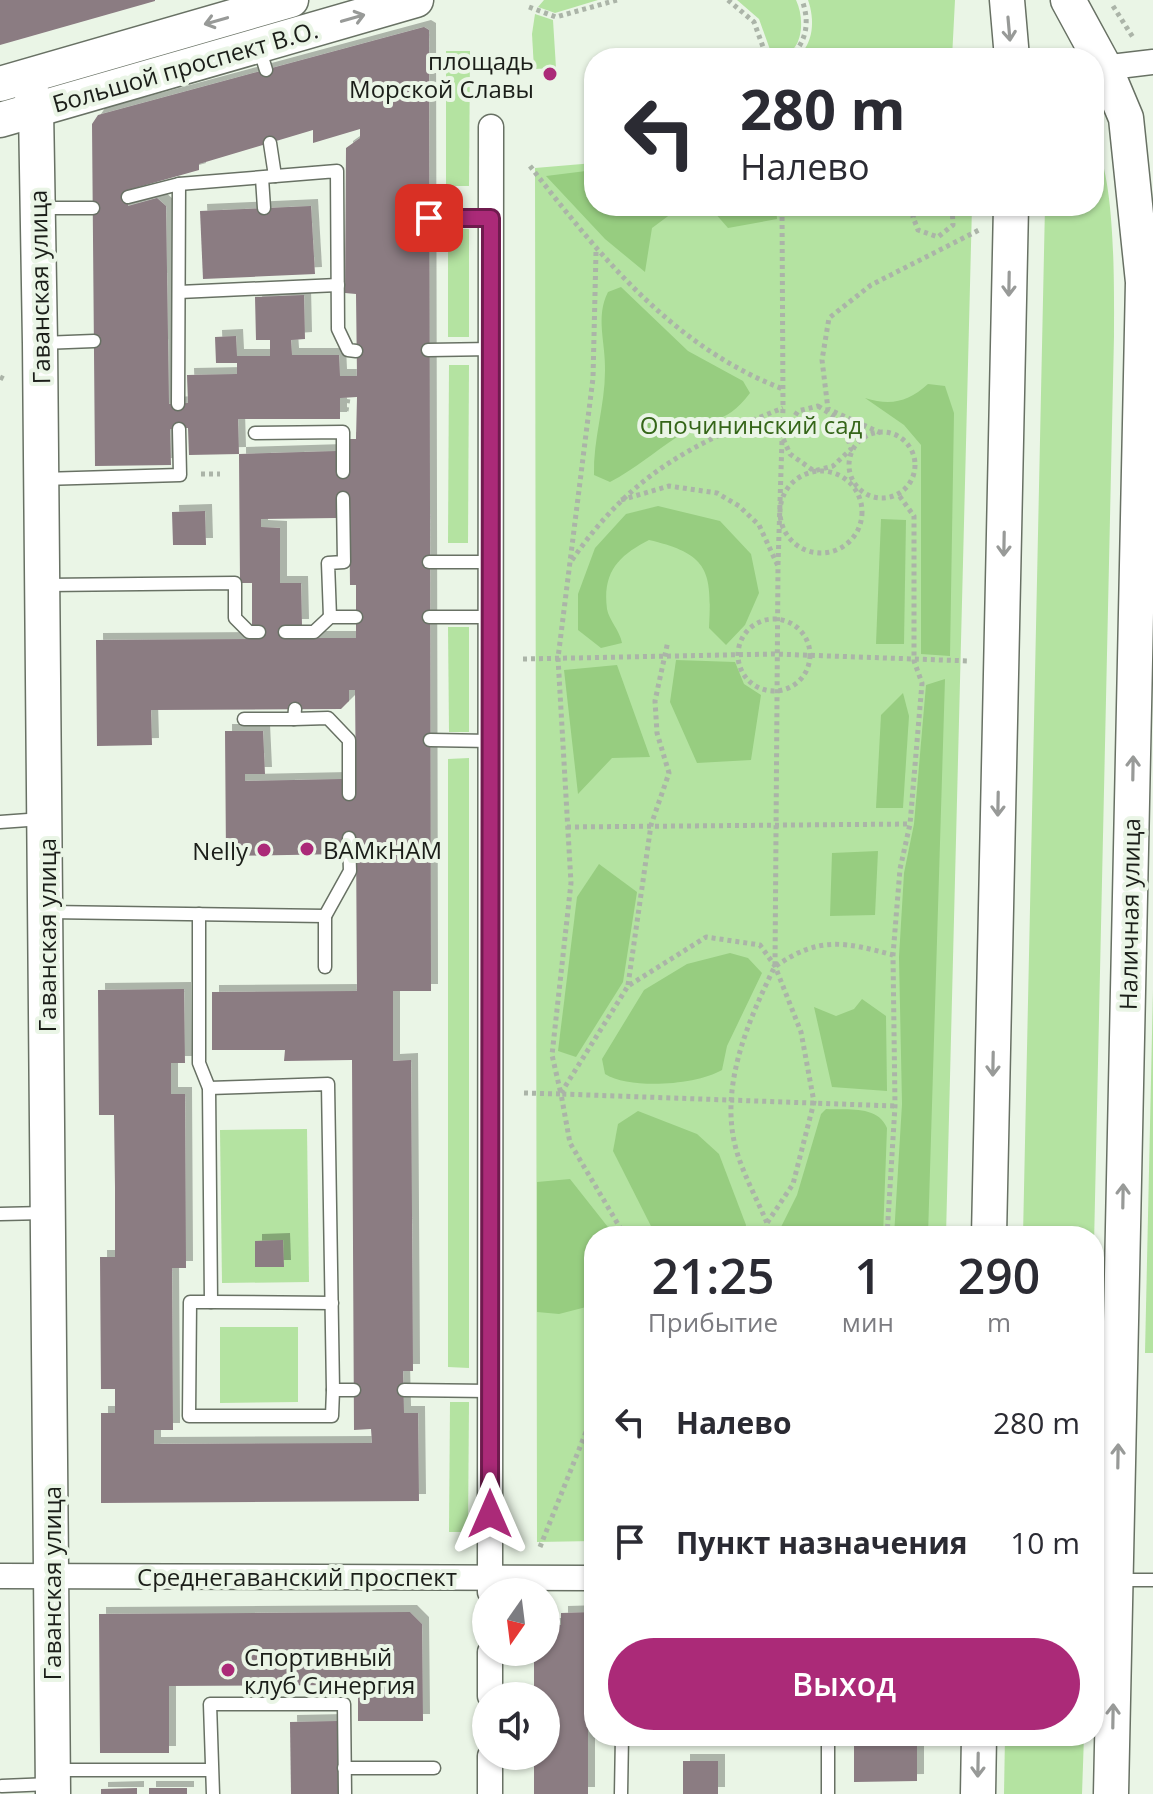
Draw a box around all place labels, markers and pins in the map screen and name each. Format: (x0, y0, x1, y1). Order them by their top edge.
place label: площадь Морской Славы (349, 44, 534, 105)
marker: площадь Морской Славы (541, 65, 559, 83)
pin (395, 184, 463, 252)
place label: ВАМкНАМ (323, 833, 442, 866)
place label: Nelly (192, 834, 249, 867)
marker: ВАМкНАМ (298, 840, 316, 858)
marker: Nelly (255, 841, 273, 859)
place label: Спортивный клуб Синергия (244, 1640, 415, 1701)
marker: Спортивный клуб Синергия (219, 1661, 237, 1679)

